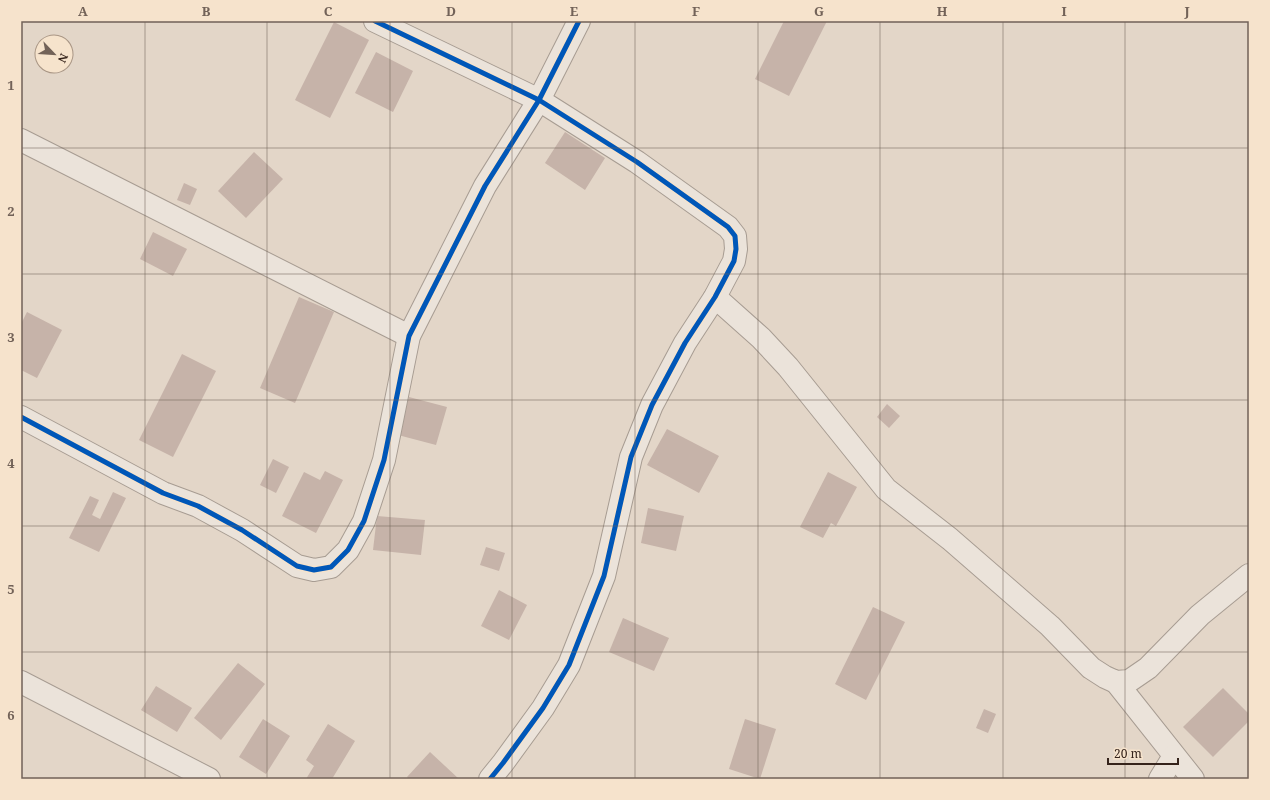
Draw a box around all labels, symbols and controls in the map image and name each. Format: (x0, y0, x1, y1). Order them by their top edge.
text: A (78, 2, 88, 20)
text: B (202, 2, 211, 20)
text: C (324, 2, 333, 20)
text: D (446, 2, 456, 20)
text: E (570, 2, 579, 20)
text: F (692, 2, 700, 20)
text: G (814, 2, 824, 20)
text: H (937, 2, 948, 20)
text: I (1061, 2, 1067, 20)
text: J (1183, 2, 1190, 20)
north arrow (34, 34, 74, 74)
text: N (55, 51, 72, 66)
text: 1 (7, 76, 15, 94)
text: 2 (7, 202, 15, 220)
text: 3 (7, 328, 15, 346)
text: 4 (7, 454, 15, 472)
text: 5 (7, 580, 15, 598)
text: 6 (7, 706, 15, 724)
scale bar (1108, 740, 1178, 766)
text: 20 m (1114, 745, 1142, 762)

